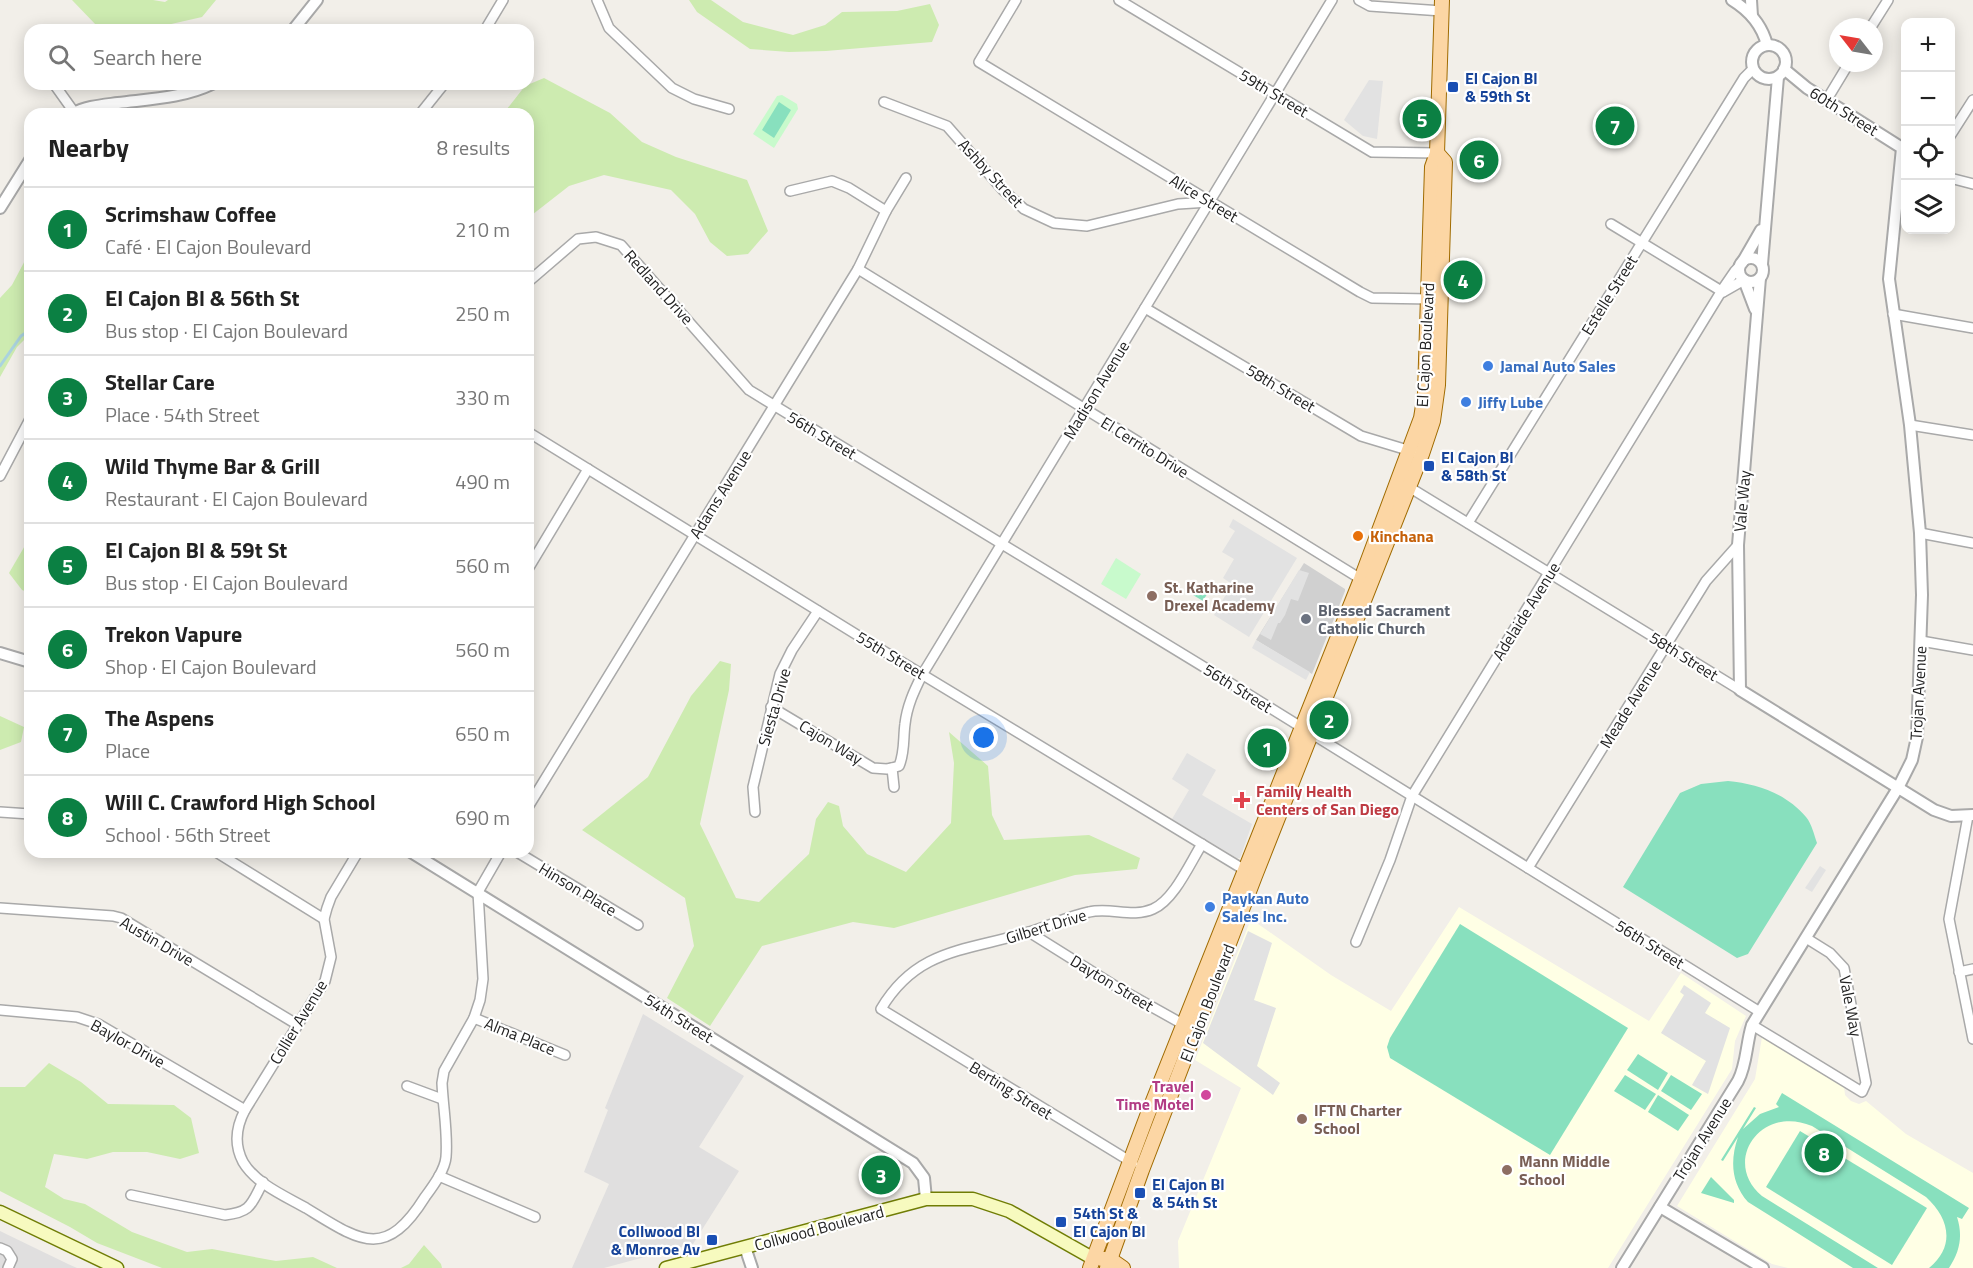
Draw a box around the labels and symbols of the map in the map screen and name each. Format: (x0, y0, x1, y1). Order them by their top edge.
north arrow (1829, 18, 1883, 72)
street label: 59th Street (1235, 63, 1313, 123)
place label: El Cajon Bl & 59th St (1465, 66, 1538, 108)
marker: El Cajon Bl & 59th St (1446, 80, 1460, 94)
street label: 60th Street (1805, 80, 1883, 142)
pin: 5 (1402, 96, 1442, 142)
pin: 7 (1596, 104, 1634, 148)
street label: Ashby Street (953, 133, 1029, 213)
pin: 6 (1460, 138, 1498, 182)
street label: Alice Street (1165, 168, 1243, 228)
street label: Redland Drive (619, 244, 699, 330)
street label: Estelle Street (1575, 250, 1643, 340)
pin: 4 (1444, 258, 1482, 302)
street label: El Cajon Boulevard (1410, 282, 1440, 408)
street label: Madison Avenue (1057, 336, 1135, 444)
place label: Jamal Auto Sales (1500, 354, 1616, 378)
street label: 58th Street (1242, 358, 1320, 418)
marker: Jamal Auto Sales (1481, 359, 1495, 373)
place label: Jiffy Lube (1478, 390, 1543, 414)
marker: Jiffy Lube (1459, 395, 1473, 409)
street label: 56th Street (783, 405, 861, 465)
street label: El Cerrito Drive (1096, 410, 1194, 484)
street label: Adams Avenue (683, 445, 757, 543)
place label: El Cajon Bl & 58th St (1441, 445, 1514, 487)
marker: El Cajon Bl & 58th St (1422, 459, 1436, 473)
street label: Vale Way (1727, 469, 1757, 533)
place label: Kinchana (1370, 524, 1434, 548)
marker: Kinchana (1351, 529, 1365, 543)
street label: Adelaide Avenue (1486, 557, 1566, 665)
place label: St. Katharine Drexel Academy (1164, 575, 1275, 617)
marker: St. Katharine Drexel Academy (1145, 589, 1159, 603)
place label: Blessed Sacrament Catholic Church (1318, 598, 1450, 640)
marker: Blessed Sacrament Catholic Church (1299, 612, 1313, 626)
street label: 55th Street (852, 625, 930, 685)
street label: 58th Street (1645, 625, 1723, 687)
street label: Trojan Avenue (1904, 645, 1932, 741)
street label: Meade Avenue (1593, 655, 1667, 753)
street label: 56th Street (1199, 657, 1277, 719)
street label: Siesta Drive (751, 665, 797, 749)
pin: 2 (1310, 698, 1348, 742)
street label: Cajon Way (795, 714, 868, 771)
your location (969, 723, 998, 752)
pin: 1 (1248, 726, 1286, 771)
place label: Family Health Centers of San Diego (1256, 779, 1399, 821)
marker: Family Health Centers of San Diego (1233, 791, 1251, 809)
street label: Hinson Place (535, 856, 621, 922)
place label: Paykan Auto Sales Inc. (1222, 886, 1309, 928)
marker: Paykan Auto Sales Inc. (1203, 900, 1217, 914)
street label: Gilbert Drive (1003, 902, 1089, 950)
street label: Austin Drive (116, 910, 198, 972)
street label: 56th Street (1611, 913, 1689, 975)
street label: El Cajon Boulevard (1173, 940, 1241, 1066)
street label: Dayton Street (1066, 949, 1159, 1018)
street label: Vale Way (1833, 973, 1869, 1039)
street label: Collier Avenue (263, 975, 333, 1069)
street label: 54th Street (640, 987, 718, 1049)
street label: Alma Place (481, 1011, 559, 1061)
street label: Baylor Drive (86, 1013, 170, 1073)
street label: Berting Street (965, 1055, 1058, 1125)
place label: Travel Time Motel (1116, 1074, 1194, 1116)
marker: Travel Time Motel (1199, 1088, 1213, 1102)
street label: Trojan Avenue (1667, 1093, 1737, 1185)
place label: IFTN Charter School (1314, 1098, 1402, 1140)
marker: IFTN Charter School (1295, 1112, 1309, 1126)
pin: 8 (1804, 1130, 1844, 1176)
place label: Mann Middle School (1519, 1149, 1610, 1191)
pin: 3 (862, 1152, 900, 1198)
marker: Mann Middle School (1500, 1163, 1514, 1177)
place label: El Cajon Bl & 54th St (1152, 1172, 1225, 1214)
marker: El Cajon Bl & 54th St (1133, 1186, 1147, 1200)
street label: Collwood Boulevard (752, 1199, 886, 1257)
place label: 54th St & El Cajon Bl (1073, 1201, 1146, 1243)
marker: 54th St & El Cajon Bl (1054, 1215, 1068, 1229)
place label: Collwood Bl & Monroe Av (611, 1219, 700, 1261)
marker: Collwood Bl & Monroe Av (705, 1233, 719, 1247)

